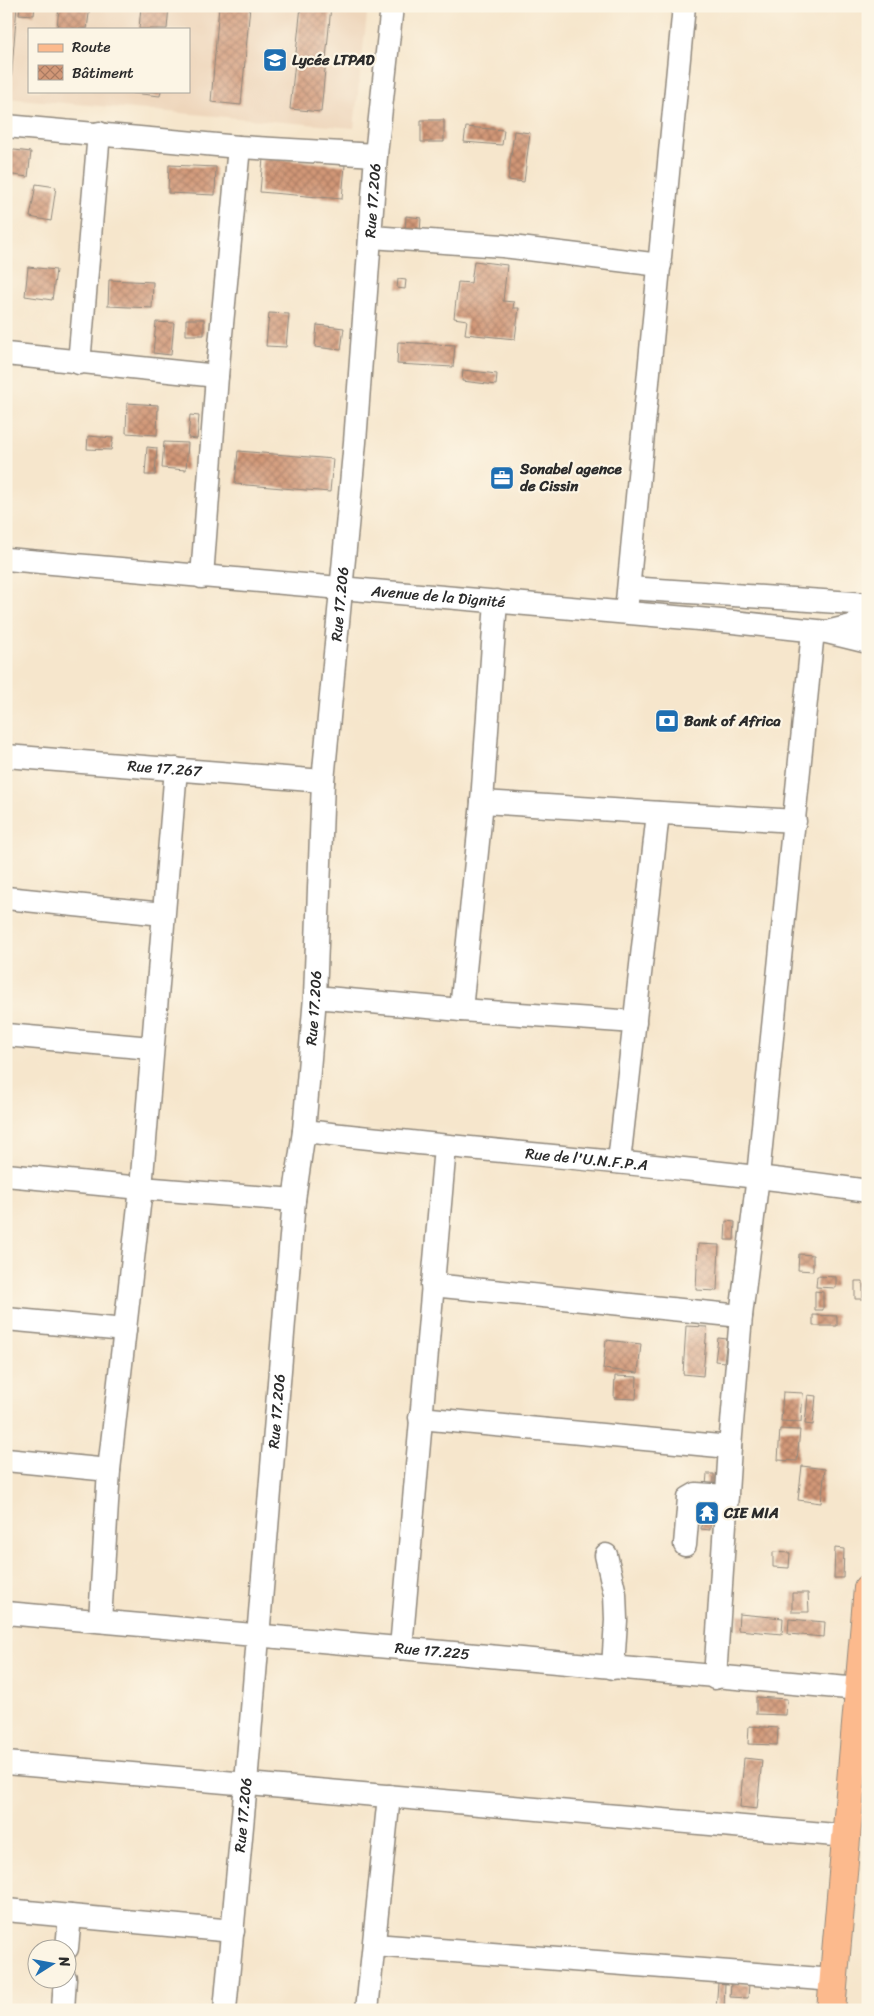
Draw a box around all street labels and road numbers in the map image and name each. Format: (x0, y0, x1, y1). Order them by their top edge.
street label: Rue 17.206 (357, 162, 388, 239)
street label: Rue 17.206 (323, 565, 356, 643)
street label: Avenue de la Dignité (369, 578, 507, 615)
street label: Rue 17.267 (127, 753, 204, 784)
street label: Rue 17.206 (298, 970, 329, 1047)
street label: Rue de l'U.N.F.P.A (524, 1140, 649, 1178)
street label: Rue 17.206 (261, 1373, 293, 1450)
street label: Rue 17.225 (394, 1635, 471, 1667)
street label: Rue 17.206 (227, 1776, 259, 1853)

